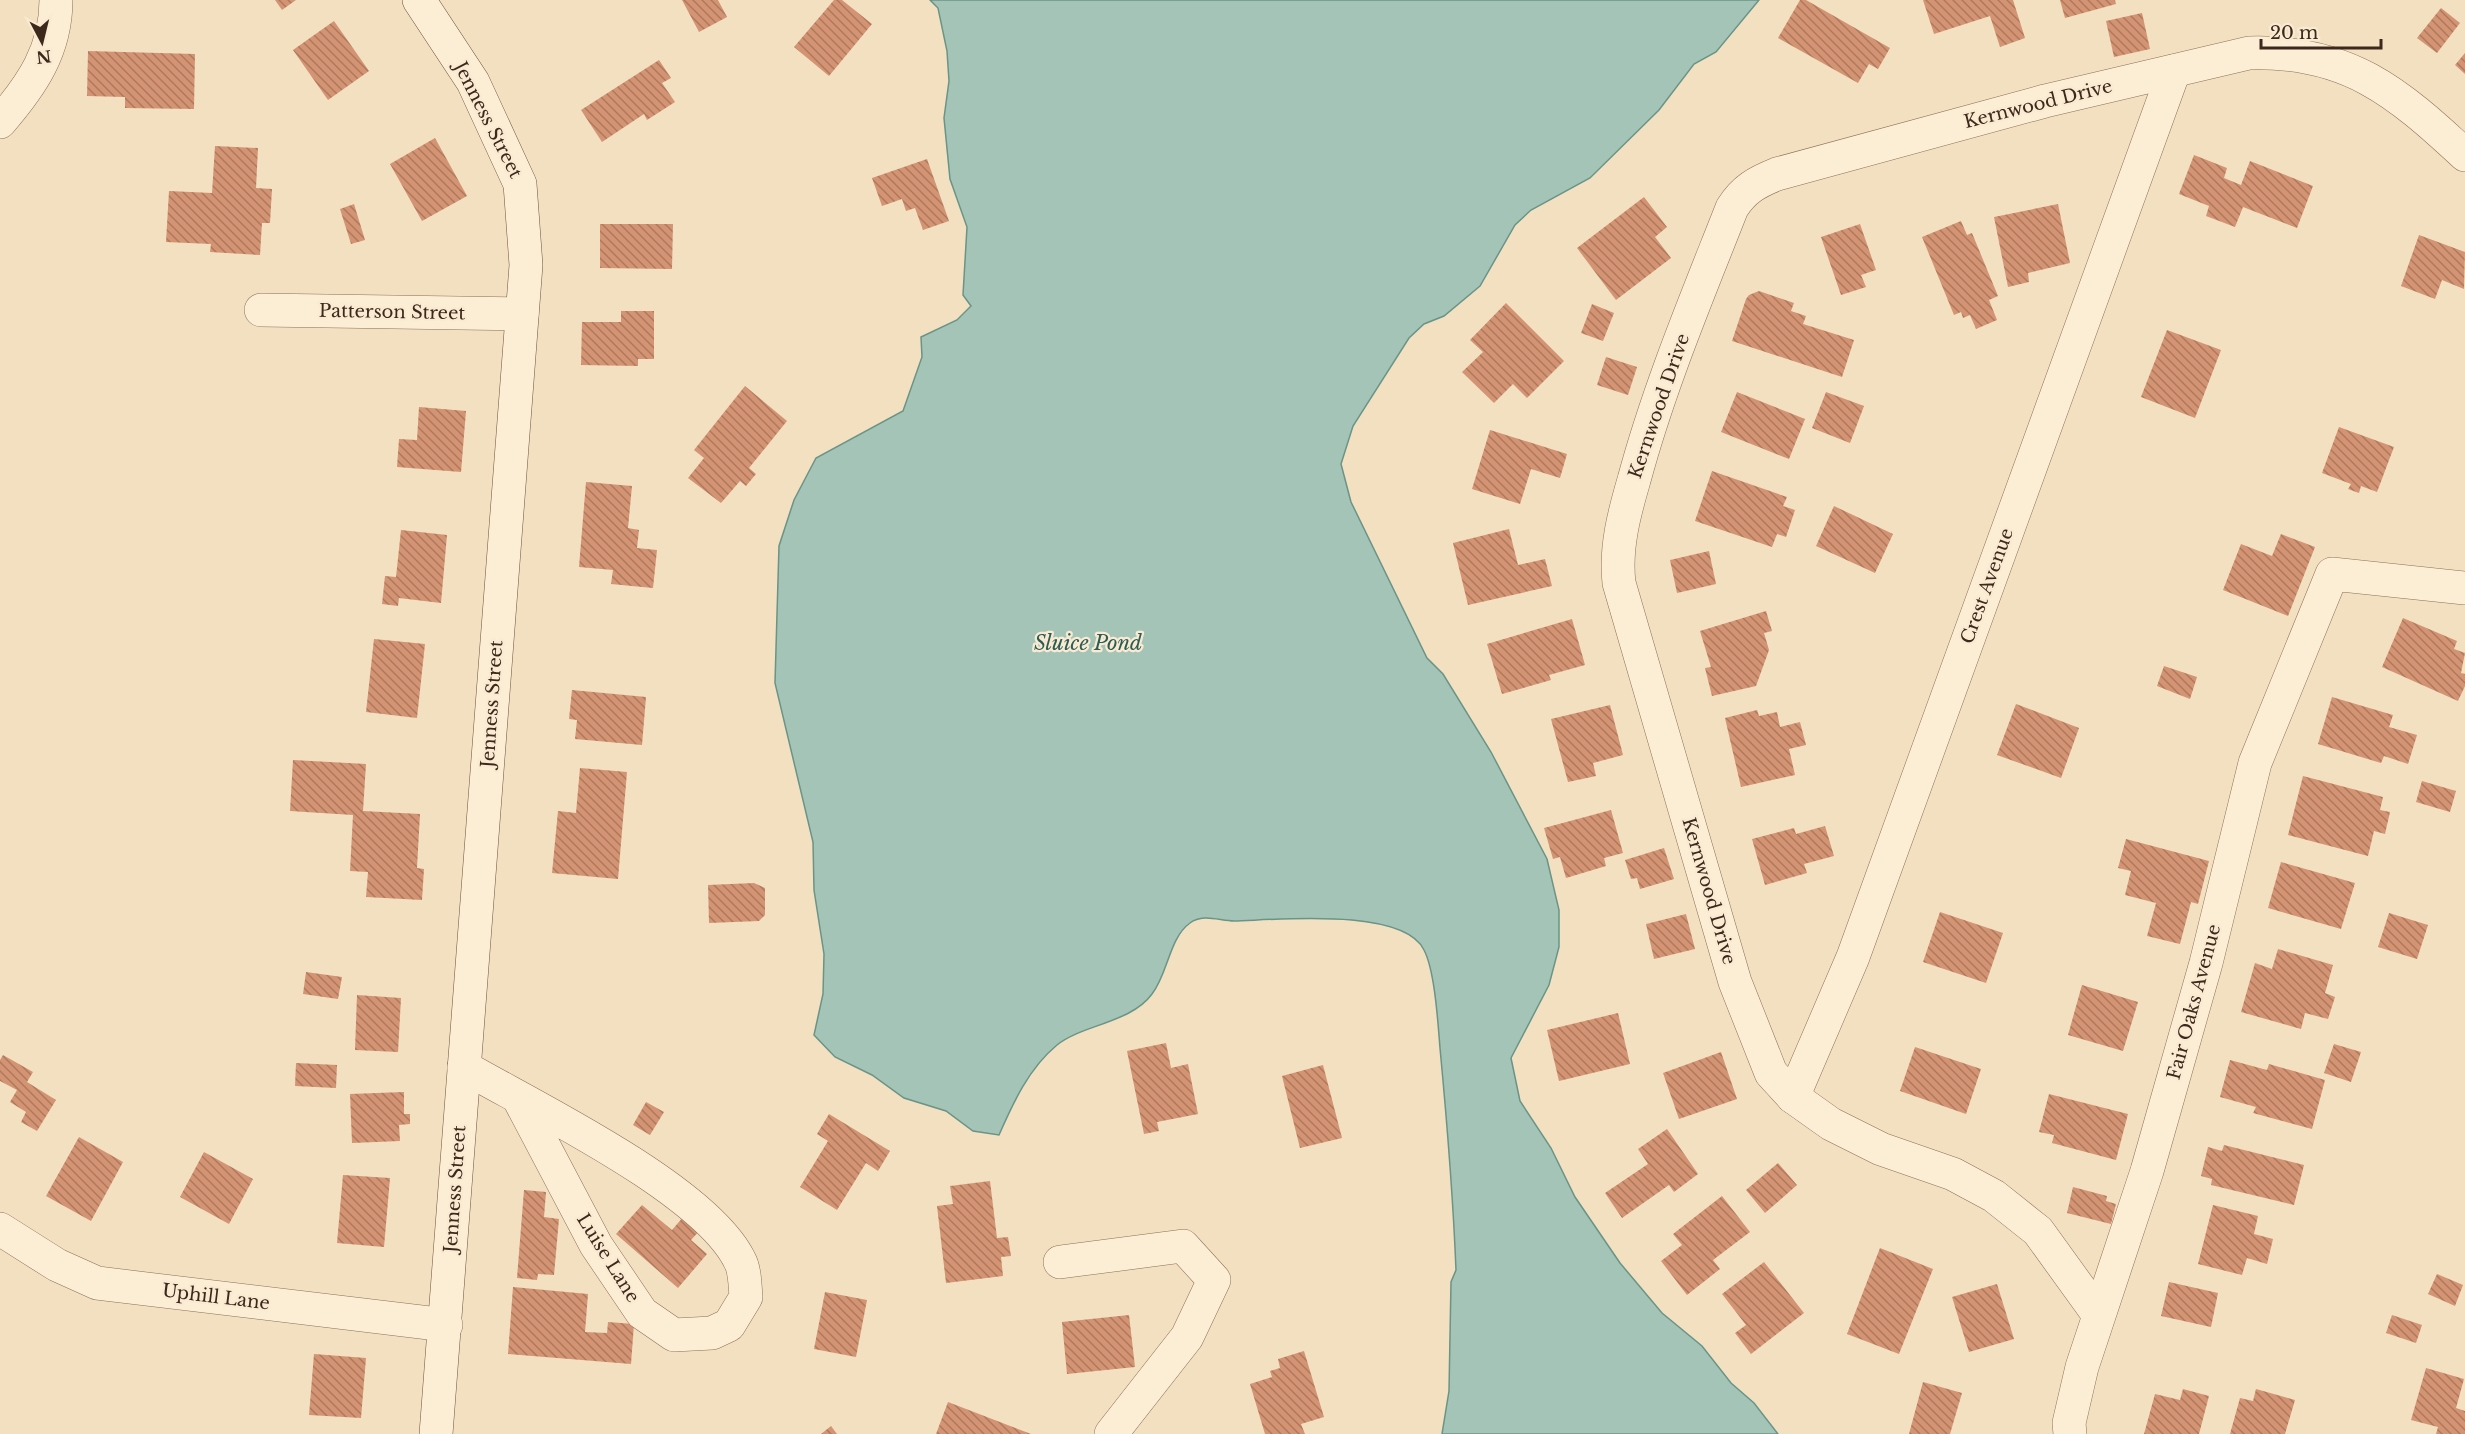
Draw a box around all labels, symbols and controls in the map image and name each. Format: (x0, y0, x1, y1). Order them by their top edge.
north arrow (12, 12, 72, 72)
scale bar (2261, 12, 2381, 50)
text: 20 m (2270, 22, 2318, 44)
text: N (35, 46, 53, 68)
street label: Jenness Street (448, 56, 527, 182)
street label: Kernwood Drive (1962, 75, 2114, 133)
street label: Patterson Street (319, 300, 466, 324)
street label: Kernwood Drive (1624, 331, 1694, 481)
street label: Crest Avenue (1956, 525, 2018, 647)
water label: Sluice Pond (1034, 631, 1142, 655)
street label: Jenness Street (476, 639, 507, 770)
street label: Kernwood Drive (1677, 815, 1741, 967)
street label: Fair Oaks Avenue (2163, 922, 2225, 1082)
street label: Jenness Street (439, 1124, 470, 1255)
street label: Luise Lane (572, 1209, 644, 1307)
street label: Uphill Lane (161, 1279, 271, 1315)

